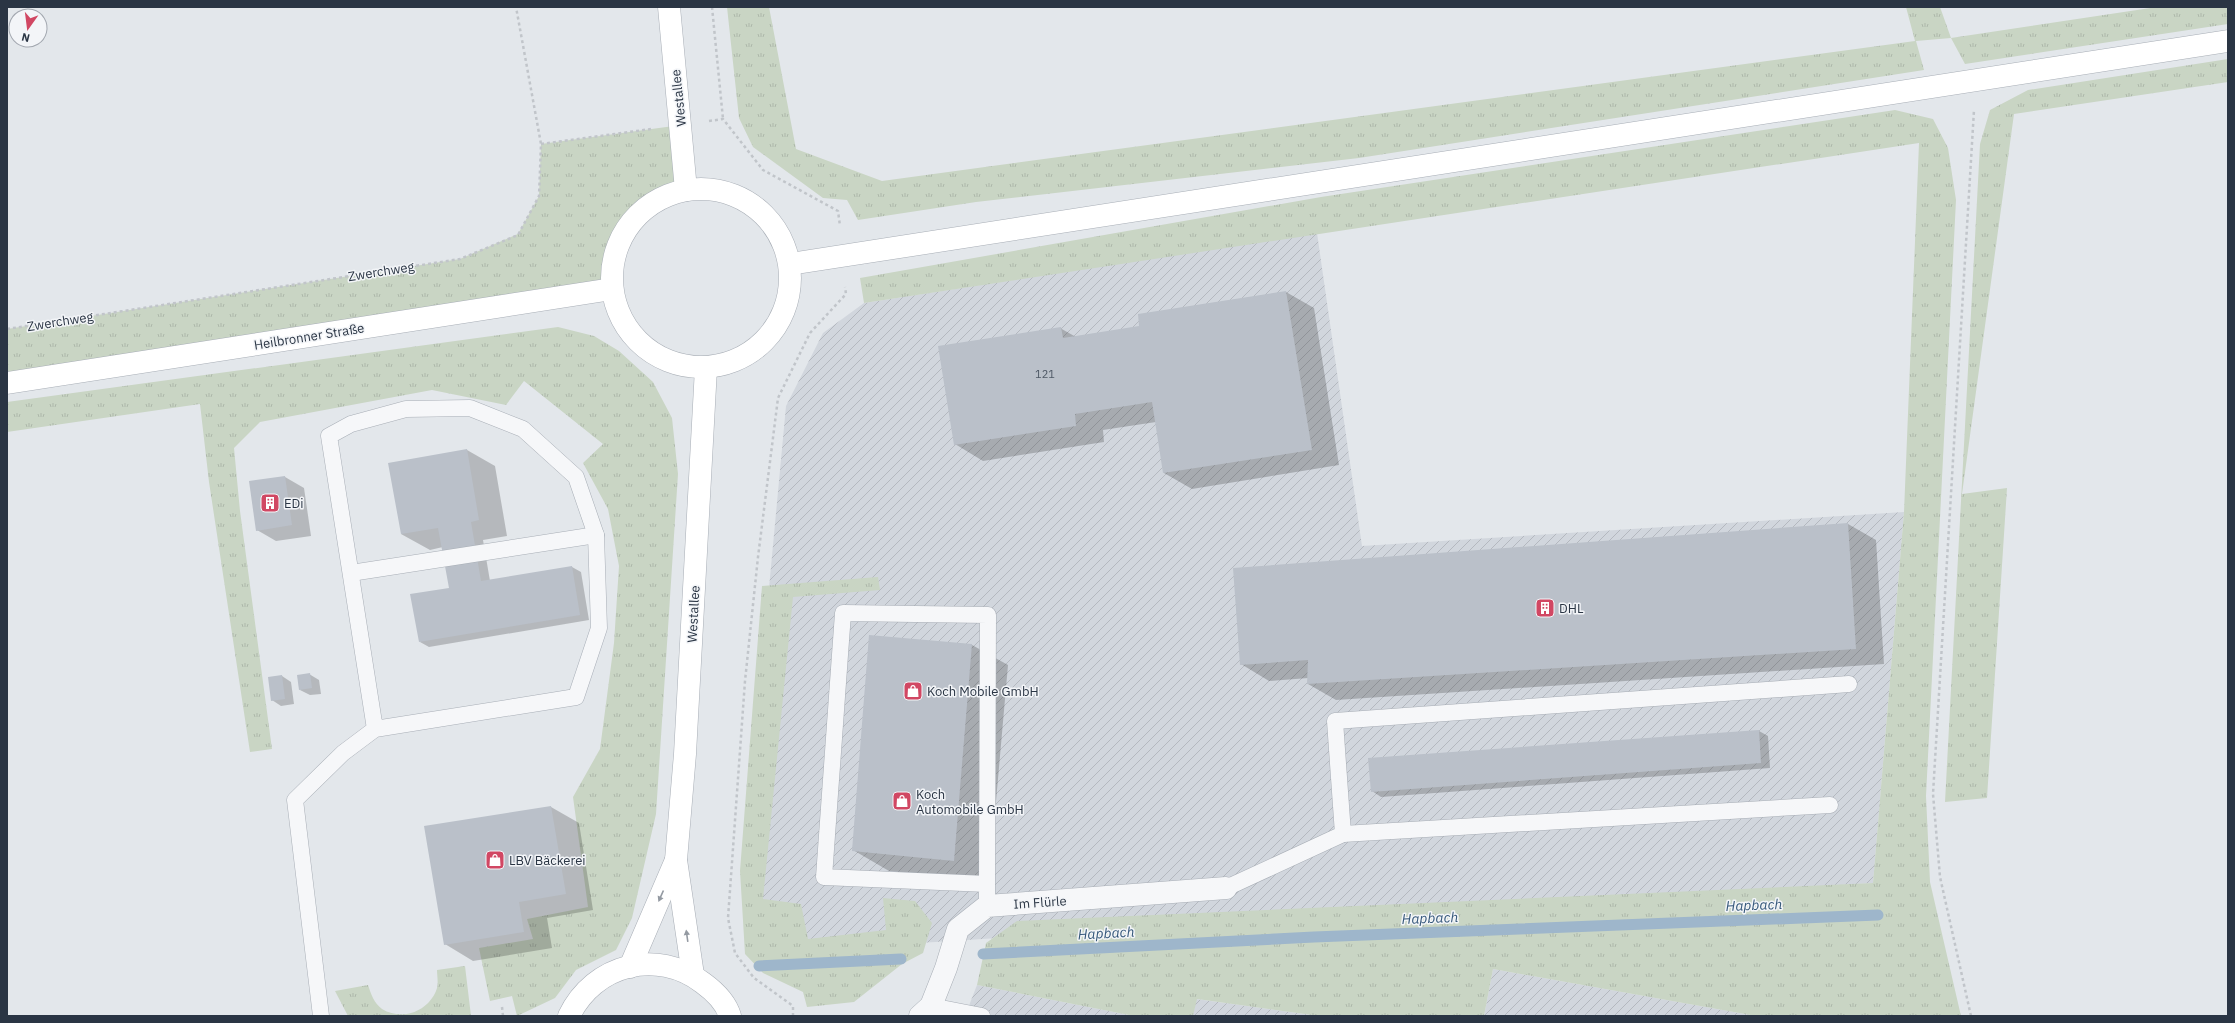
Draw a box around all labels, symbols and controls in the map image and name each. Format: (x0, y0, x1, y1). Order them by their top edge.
north arrow (8, 8, 48, 48)
text: N (20, 30, 31, 45)
street label: Westallee (667, 68, 690, 127)
street label: Zwerchweg (347, 258, 416, 285)
street label: Zwerchweg (26, 308, 95, 335)
street label: Heilbronner Straße (253, 319, 366, 354)
house number: 121 (1035, 367, 1055, 381)
building icon: EDi (259, 492, 281, 514)
place label: EDi (284, 495, 304, 512)
street label: Westallee (684, 585, 703, 643)
building icon: DHL (1534, 597, 1556, 619)
place label: DHL (1559, 600, 1584, 617)
shop icon: Koch Mobile GmbH (902, 680, 924, 702)
place label: Koch Mobile GmbH (927, 683, 1039, 700)
place label: Koch Automobile GmbH (916, 786, 1024, 818)
shop icon: Koch Automobile GmbH (891, 790, 913, 812)
shop icon: LBV Bäckerei (484, 849, 506, 871)
place label: LBV Bäckerei (509, 852, 586, 869)
one-way arrow (658, 890, 664, 901)
street label: Im Flürle (1013, 892, 1067, 913)
water label: Hapbach (1725, 895, 1783, 915)
water label: Hapbach (1401, 908, 1459, 928)
water label: Hapbach (1077, 923, 1135, 943)
one-way arrow (684, 930, 690, 943)

